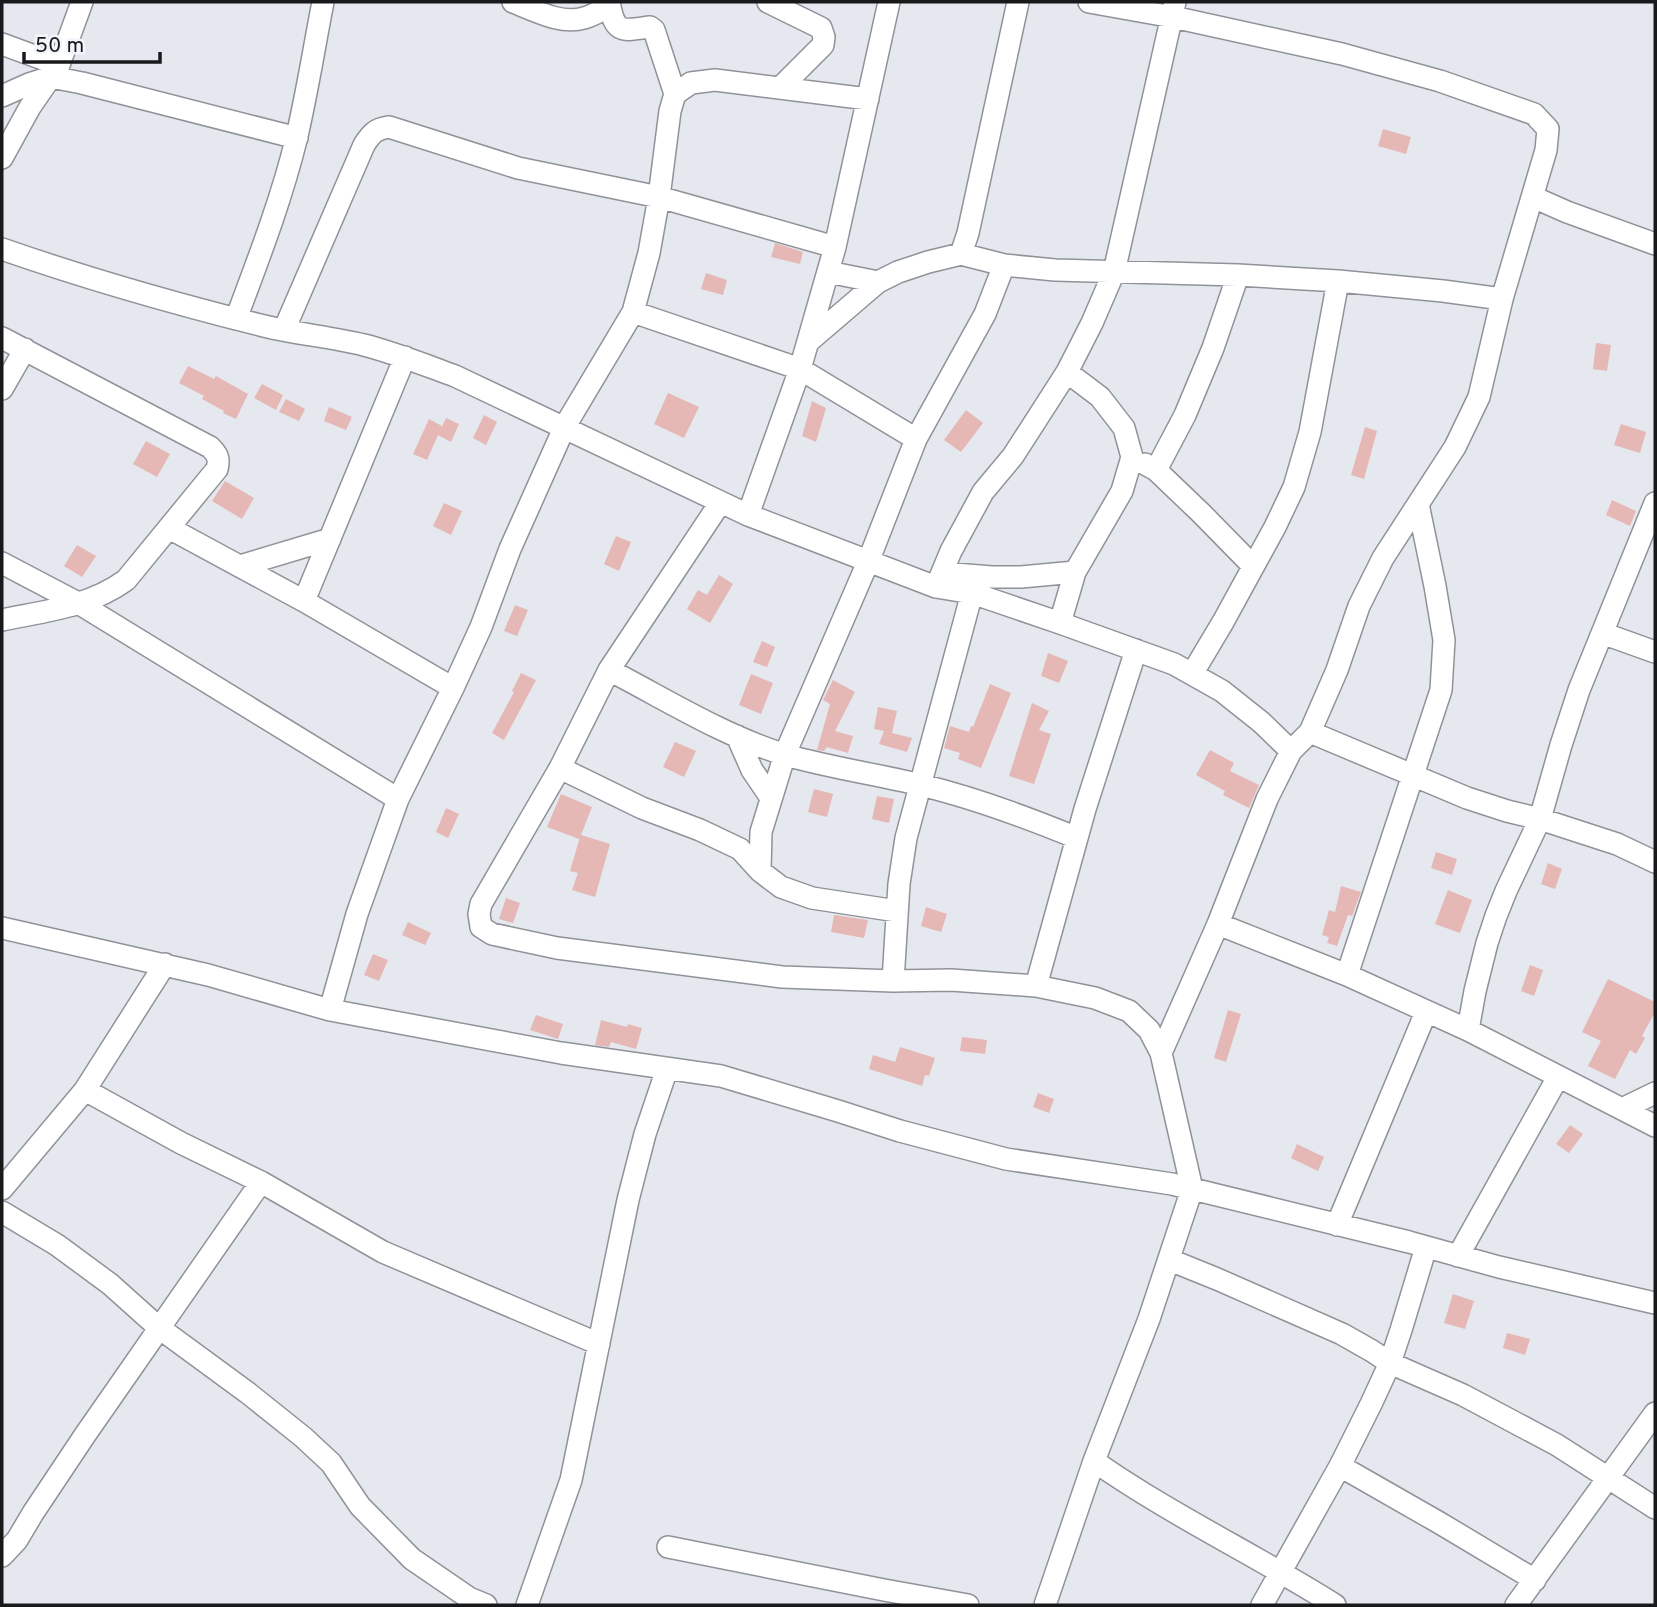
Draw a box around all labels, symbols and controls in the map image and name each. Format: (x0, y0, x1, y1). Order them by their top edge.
scale bar (24, 21, 161, 65)
text: 50 m (35, 33, 84, 60)

